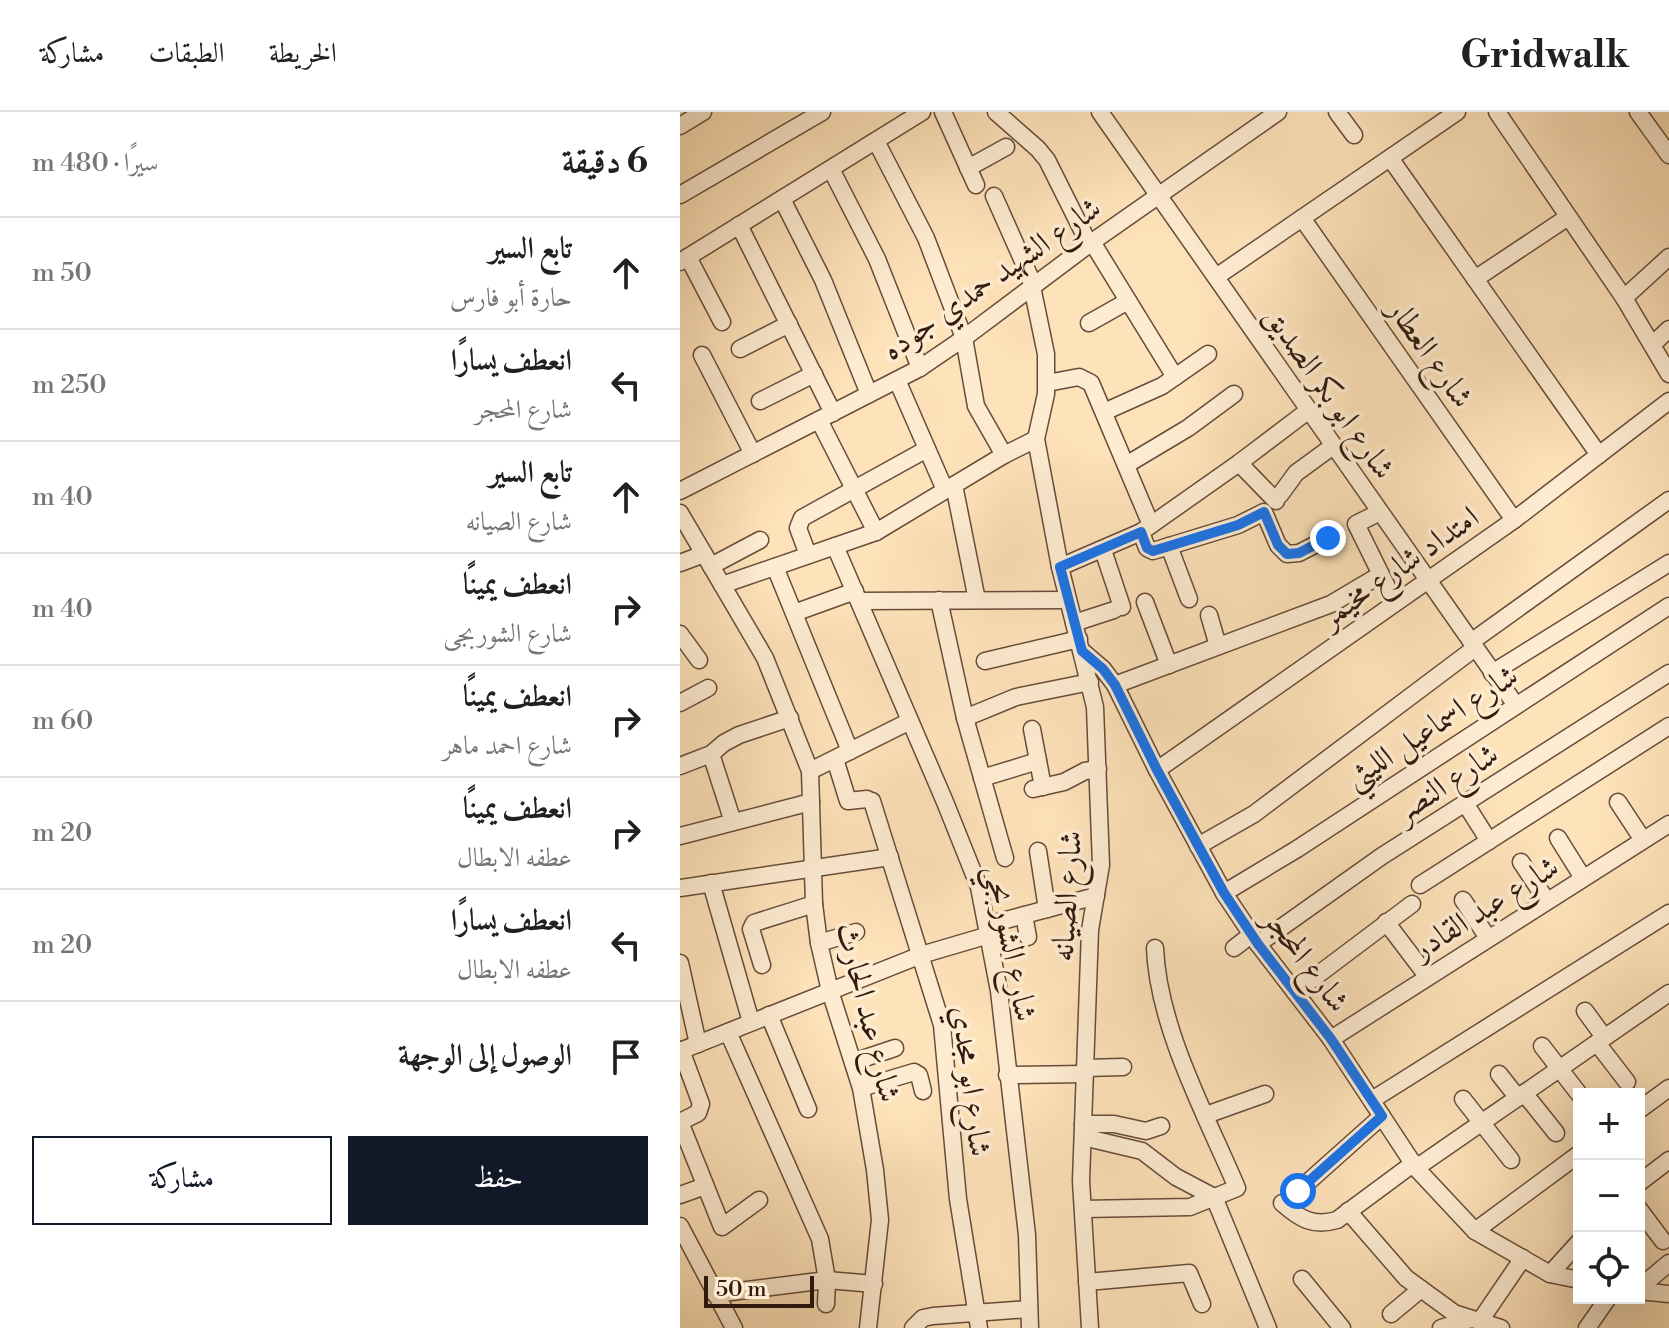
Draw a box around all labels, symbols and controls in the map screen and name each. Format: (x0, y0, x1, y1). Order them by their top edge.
text: Gridwalk (1460, 32, 1629, 79)
text: مشاركة (40, 36, 104, 71)
text: الطبقات (148, 36, 225, 71)
text: الخريطة (269, 36, 337, 71)
text: 6 دقيقة (562, 141, 648, 183)
text: سيرًا · 480 m (32, 147, 159, 179)
street label: شارع الشهيد حمدي جوده (874, 188, 1112, 374)
text: تابع السير (489, 230, 572, 268)
icon: ahead (604, 251, 648, 295)
text: 50 m (32, 257, 92, 289)
text: حارة أبو فارس (450, 282, 572, 314)
street label: شارع العطار (1372, 289, 1482, 419)
street label: شارع ابو بكر الصديق (1250, 298, 1404, 491)
text: انعطف يسارًا (451, 342, 572, 380)
icon: left (604, 363, 648, 407)
text: 250 m (32, 369, 107, 401)
text: شارع المحجر (475, 394, 572, 426)
text: تابع السير (489, 454, 572, 492)
icon: ahead (604, 475, 648, 519)
text: 40 m (32, 481, 93, 513)
street label: امتداد شارع مخيمر (1310, 497, 1490, 643)
text: شارع الصيانه (465, 506, 572, 538)
route end (1310, 520, 1346, 556)
text: انعطف يمينًا (463, 566, 572, 604)
icon: right (604, 587, 648, 631)
text: 40 m (32, 593, 93, 625)
text: شارع الشوربجى (443, 618, 572, 650)
street label: شارع اسماعيل الليثي (1337, 656, 1531, 805)
text: انعطف يمينًا (463, 678, 572, 716)
icon: right (604, 699, 648, 743)
text: 60 m (32, 705, 93, 737)
text: شارع احمد ماهر (443, 730, 572, 762)
street label: شارع النصر (1384, 734, 1510, 838)
text: انعطف يمينًا (463, 790, 572, 828)
icon: right (604, 811, 648, 855)
text: 20 m (32, 817, 92, 849)
street label: شارع الصيانه (1042, 829, 1098, 963)
text: عطفه الابطال (457, 842, 572, 874)
street label: شارع عبد القادر (1402, 847, 1570, 975)
street label: شارع الشوربجي (967, 862, 1046, 1027)
street label: شارع المحجر (1248, 898, 1358, 1024)
text: انعطف يسارًا (451, 902, 572, 940)
street label: شارع عبد الحارث (821, 918, 910, 1108)
icon: left (604, 923, 648, 967)
text: 20 m (32, 929, 92, 961)
text: عطفه الابطال (457, 954, 572, 986)
street label: شارع ابو مجدي (936, 1003, 1000, 1160)
icon: arrive (604, 1035, 648, 1079)
text: الوصول إلى الوجهة (398, 1037, 572, 1075)
map controls (1573, 1088, 1645, 1304)
button: + (1573, 1088, 1645, 1160)
button: مشاركة (32, 1136, 332, 1225)
button: حفظ (348, 1136, 648, 1225)
button: − (1573, 1160, 1645, 1232)
route start (1280, 1173, 1316, 1209)
button: locate (1573, 1232, 1645, 1304)
scale bar (704, 1272, 814, 1308)
text: 50 m (716, 1276, 767, 1303)

